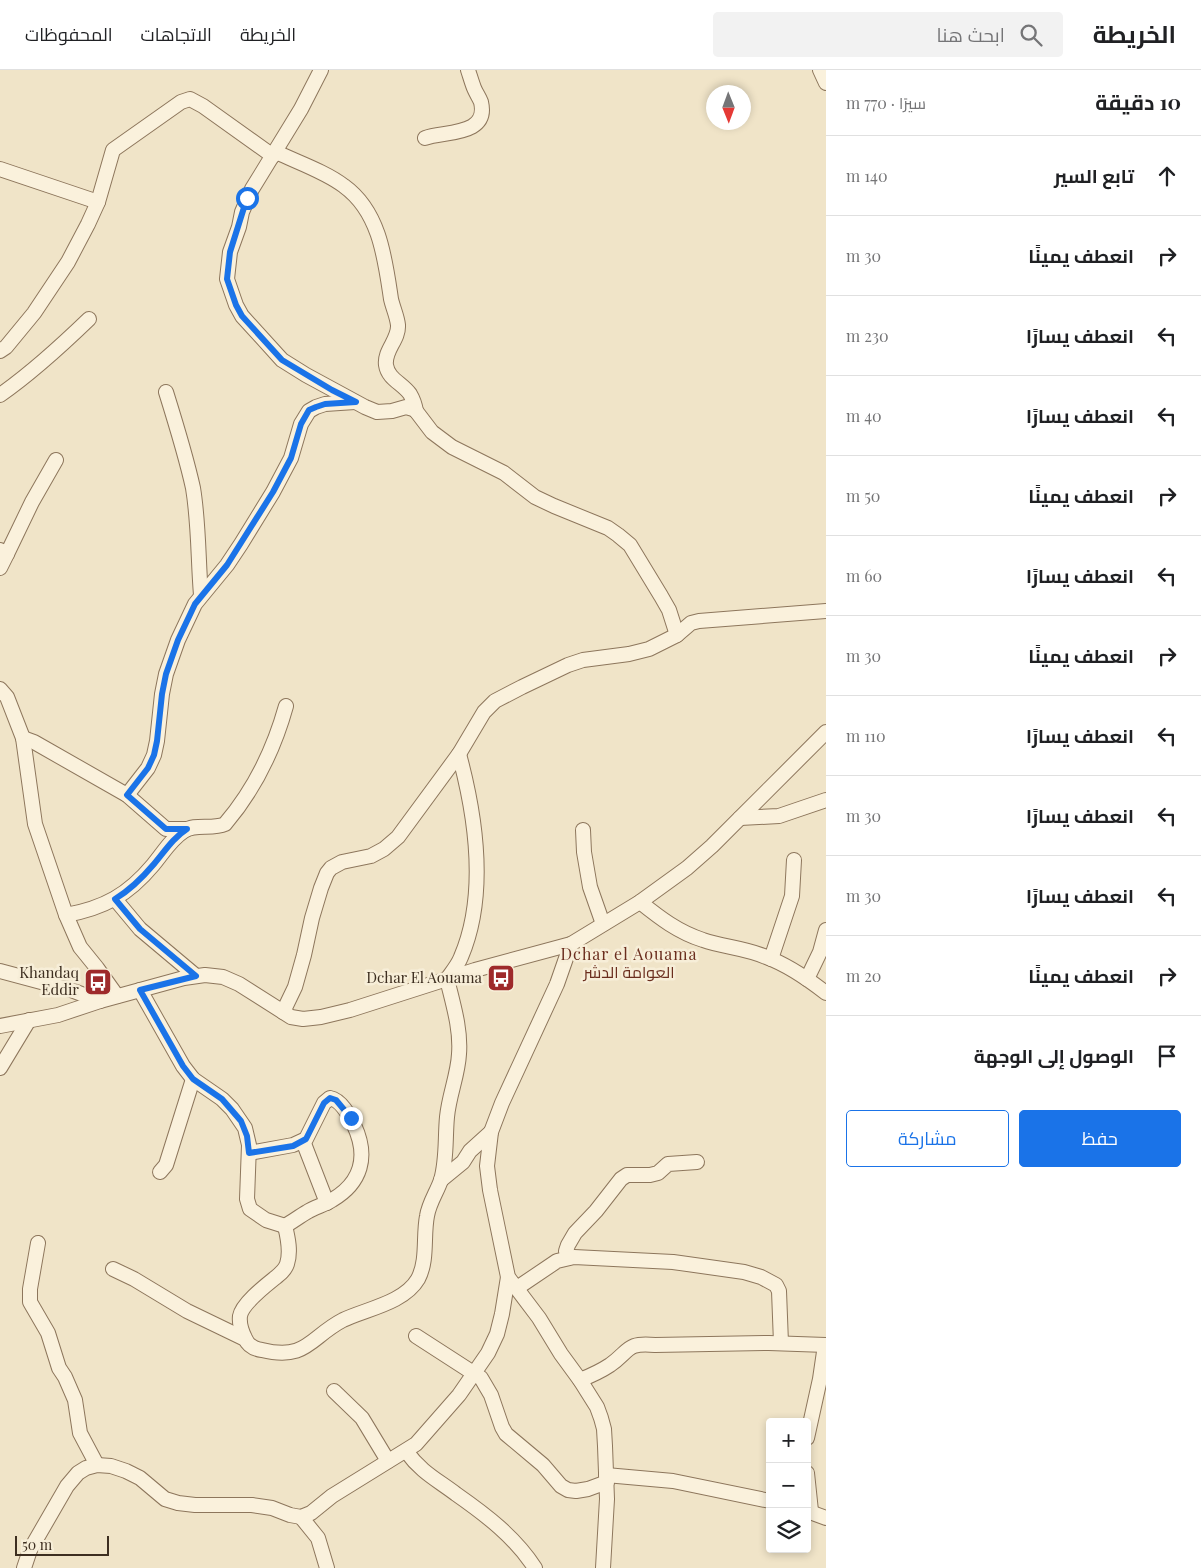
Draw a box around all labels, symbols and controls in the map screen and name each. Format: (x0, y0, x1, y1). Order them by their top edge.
search box (713, 12, 1063, 57)
text: الخريطة (1093, 17, 1176, 49)
text: ابحث هنا (937, 21, 1005, 47)
icon: search (1017, 21, 1045, 49)
text: المحفوظات (25, 22, 113, 46)
text: الاتجاهات (141, 22, 212, 46)
text: الخريطة (240, 22, 296, 46)
north arrow (706, 85, 751, 130)
text: 10 دقيقة (1095, 87, 1181, 115)
text: سيرًا · 770 m (846, 92, 926, 113)
text: تابع السير (1054, 162, 1134, 188)
icon: ahead (1153, 162, 1181, 190)
text: 140 m (846, 165, 888, 186)
route start (236, 187, 259, 210)
text: انعطف يمينًا (1028, 242, 1134, 268)
icon: right (1153, 242, 1181, 270)
text: 30 m (846, 245, 881, 266)
text: انعطف يسارًا (1026, 322, 1134, 348)
icon: left (1153, 322, 1181, 350)
text: 230 m (846, 325, 889, 346)
text: انعطف يسارًا (1026, 402, 1134, 428)
icon: left (1153, 402, 1181, 430)
text: 40 m (846, 405, 882, 426)
text: انعطف يمينًا (1028, 482, 1134, 508)
icon: right (1153, 482, 1181, 510)
text: 50 m (846, 485, 880, 506)
text: انعطف يسارًا (1026, 562, 1134, 588)
icon: left (1153, 562, 1181, 590)
text: 60 m (846, 565, 882, 586)
text: انعطف يمينًا (1028, 642, 1134, 668)
icon: right (1153, 642, 1181, 670)
text: 30 m (846, 645, 881, 666)
text: انعطف يسارًا (1026, 722, 1134, 748)
icon: left (1153, 722, 1181, 750)
text: 110 m (846, 725, 886, 746)
text: انعطف يسارًا (1026, 802, 1134, 828)
icon: left (1153, 802, 1181, 830)
text: 30 m (846, 805, 881, 826)
text: انعطف يسارًا (1026, 882, 1134, 908)
icon: left (1153, 882, 1181, 910)
text: 30 m (846, 885, 881, 906)
district label: Dchar el Aouama العوامة الدشر (561, 943, 697, 982)
place label: Khandaq Eddir (19, 962, 80, 999)
text: انعطف يمينًا (1028, 962, 1134, 988)
icon: right (1153, 962, 1181, 990)
bus stop icon: Dchar El Aouama (486, 963, 516, 993)
text: 20 m (846, 965, 881, 986)
bus stop icon: Khandaq Eddir (83, 967, 113, 997)
place label: Dchar El Aouama (366, 967, 483, 987)
text: الوصول إلى الوجهة (974, 1042, 1134, 1068)
icon: arrive (1153, 1042, 1181, 1070)
route end (340, 1107, 363, 1130)
button: مشاركة (846, 1110, 1009, 1167)
button: حفظ (1019, 1110, 1181, 1167)
map controls (766, 1418, 811, 1553)
button: + (766, 1418, 811, 1463)
button: − (766, 1463, 811, 1508)
button: layers (766, 1508, 811, 1553)
scale bar (15, 1533, 109, 1556)
text: 50 m (22, 1535, 52, 1554)

